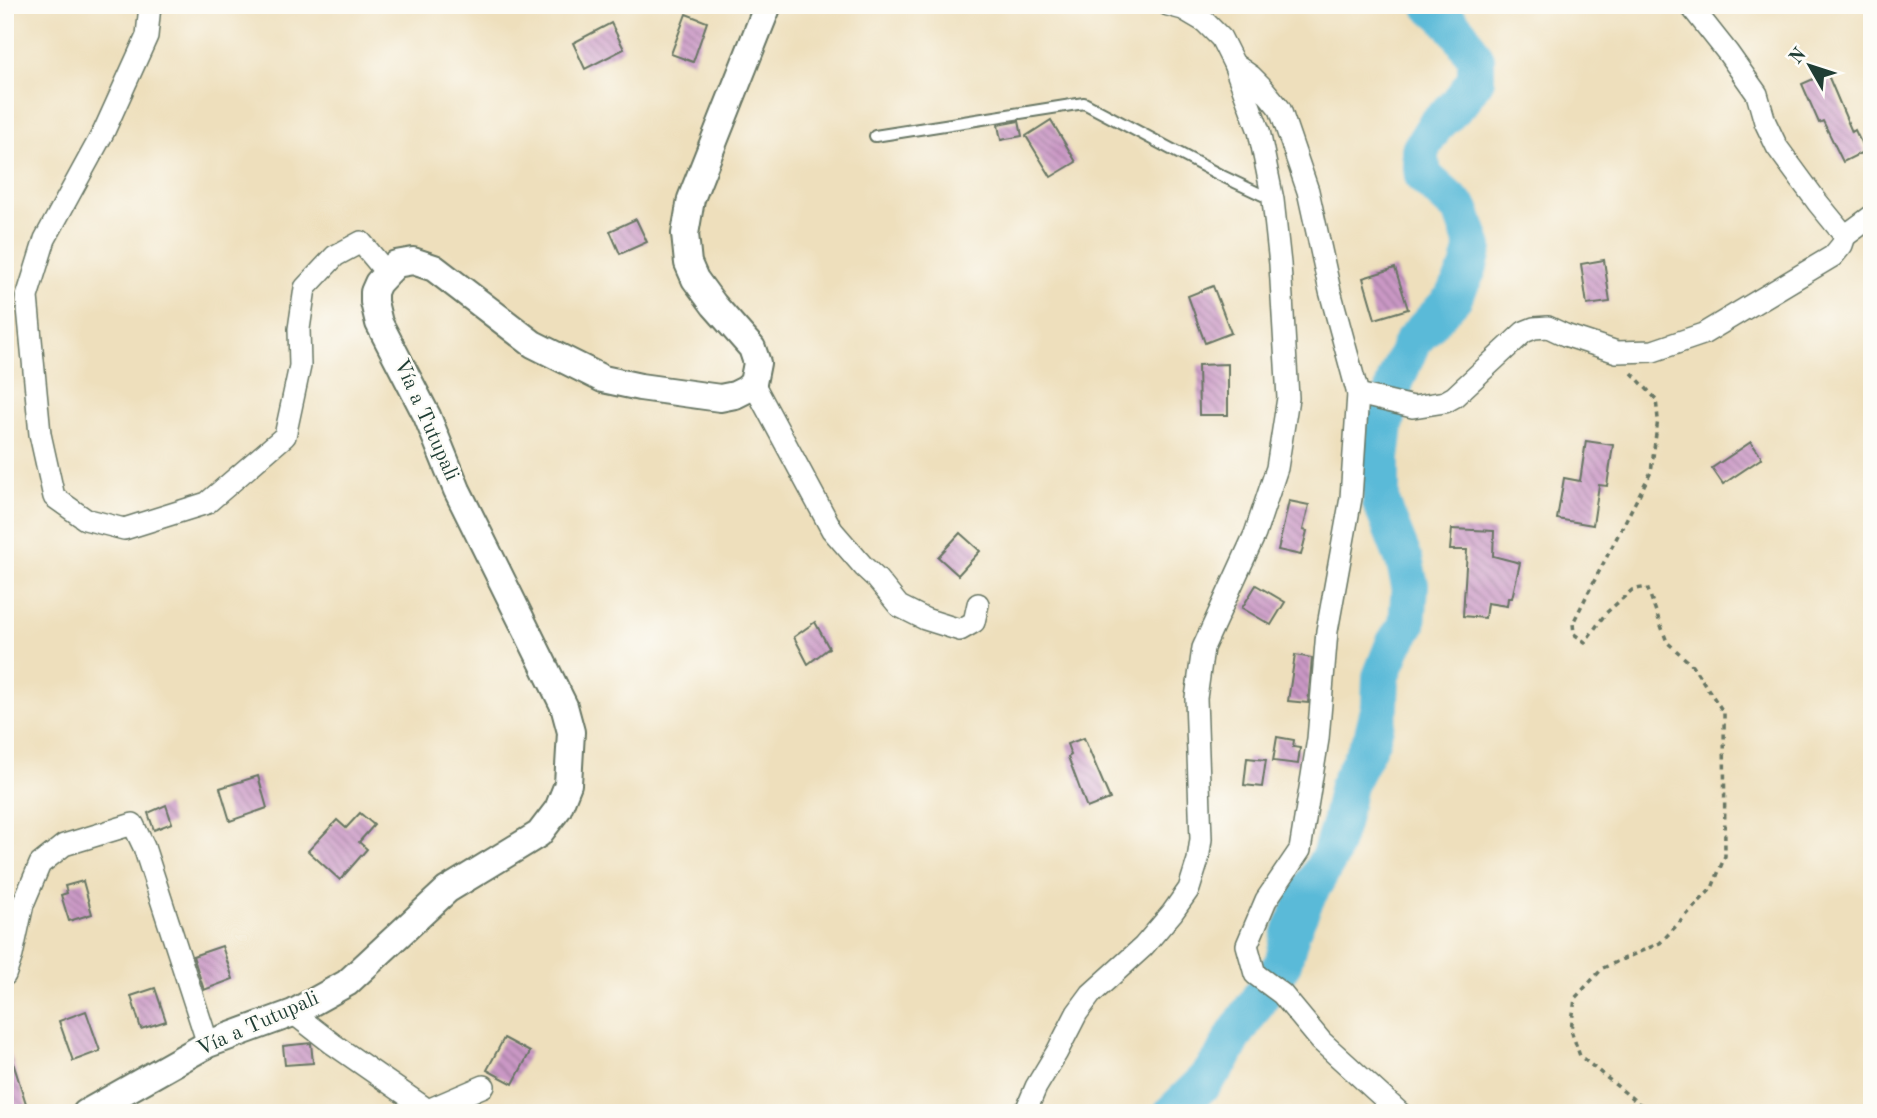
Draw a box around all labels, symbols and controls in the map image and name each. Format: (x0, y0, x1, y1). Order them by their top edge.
north arrow (1776, 32, 1846, 102)
text: N (1787, 45, 1811, 68)
street label: Vía a Tutupali (390, 356, 462, 484)
street label: Vía a Tutupali (194, 988, 322, 1060)

